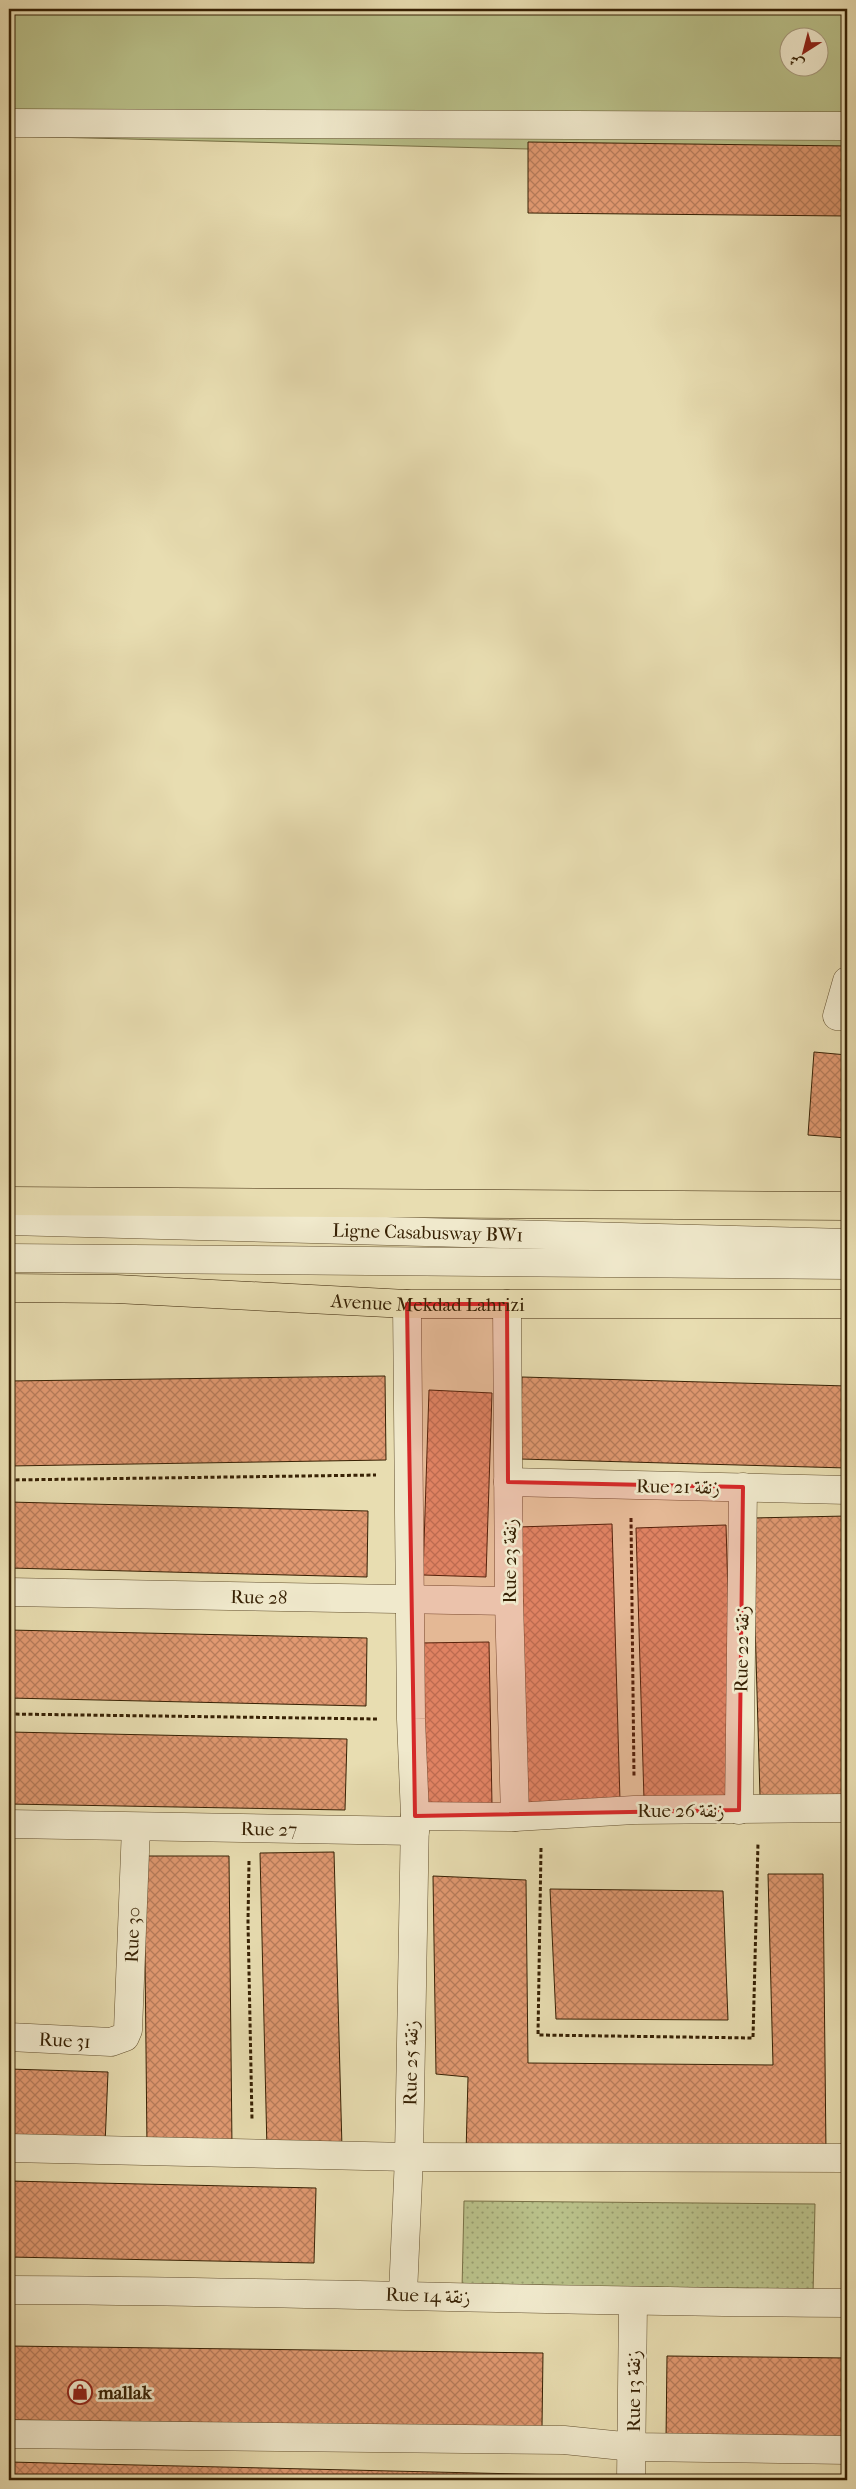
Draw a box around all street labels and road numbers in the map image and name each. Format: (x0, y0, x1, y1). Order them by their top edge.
street label: Ligne Casabusway BW1 (332, 1219, 524, 1246)
street label: Avenue Mekdad Lahrizi (329, 1290, 525, 1316)
street label: Rue 21 زنقة (636, 1475, 720, 1499)
street label: Rue 23 زنقة (499, 1519, 521, 1603)
street label: Rue 28 (230, 1586, 288, 1609)
street label: Rue 22 زنقة (730, 1605, 754, 1693)
street label: Rue 26 زنقة (637, 1800, 725, 1822)
street label: Rue 27 (240, 1818, 297, 1841)
street label: Rue 30 (121, 1906, 145, 1963)
street label: Rue 25 زنقة (399, 2020, 423, 2106)
street label: Rue 31 (38, 2028, 92, 2053)
street label: Rue 14 زنقة (385, 2284, 471, 2308)
street label: Rue 13 زنقة (623, 2350, 645, 2432)

